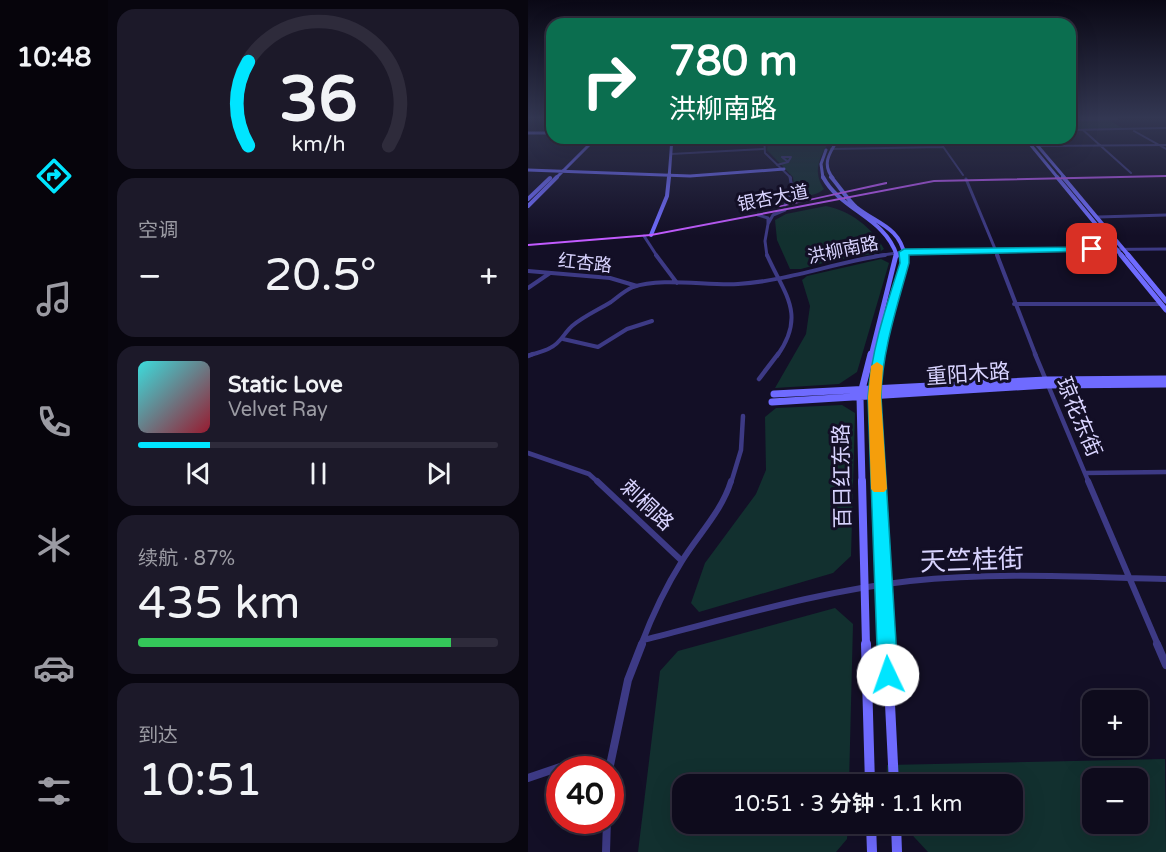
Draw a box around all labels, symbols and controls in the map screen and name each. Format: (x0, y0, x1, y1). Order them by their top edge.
text: 780 m (669, 36, 798, 87)
text: 10:48 (17, 41, 91, 74)
icon: right (570, 42, 648, 120)
text: 36 (279, 63, 357, 138)
text: 洪柳南路 (669, 93, 777, 126)
text: km/h (291, 131, 345, 157)
icon: directions (33, 155, 75, 197)
street label: 银杏大道 (736, 180, 810, 216)
text: 空调 (138, 219, 178, 243)
pin (1066, 223, 1117, 274)
street label: 洪柳南路 (805, 232, 881, 268)
icon: arrive (1075, 232, 1108, 265)
text: 20.5° (264, 249, 377, 303)
street label: 红杏路 (557, 249, 613, 277)
text: − (138, 257, 162, 296)
text: + (479, 257, 498, 296)
icon: music (33, 278, 75, 320)
street label: 重阳木路 (925, 359, 1011, 390)
text: Static Love (228, 372, 343, 398)
street label: 琼花东街 (1051, 374, 1106, 461)
text: Velvet Ray (228, 398, 328, 422)
icon: phone (33, 401, 75, 443)
street label: 百日红东路 (829, 423, 856, 529)
icon: previous (182, 457, 215, 490)
icon: pause (302, 457, 335, 490)
icon: next (422, 457, 455, 490)
street label: 刺桐路 (615, 475, 678, 536)
icon: climate (33, 524, 75, 566)
street label: 天竺桂街 (920, 543, 1025, 578)
text: 续航 · 87% (138, 547, 235, 571)
text: 435 km (138, 577, 300, 631)
position arrow (856, 643, 920, 707)
icon: car (33, 647, 75, 689)
map controls (1082, 690, 1148, 834)
button: + (1082, 690, 1148, 756)
text: 到达 (138, 724, 178, 748)
text: 10:51 (138, 754, 263, 808)
speed limit sign: 40 (546, 756, 624, 834)
button: − (1082, 768, 1148, 834)
icon: filters (33, 770, 75, 812)
text: 10:51 · 3 分钟 · 1.1 km (732, 791, 963, 817)

